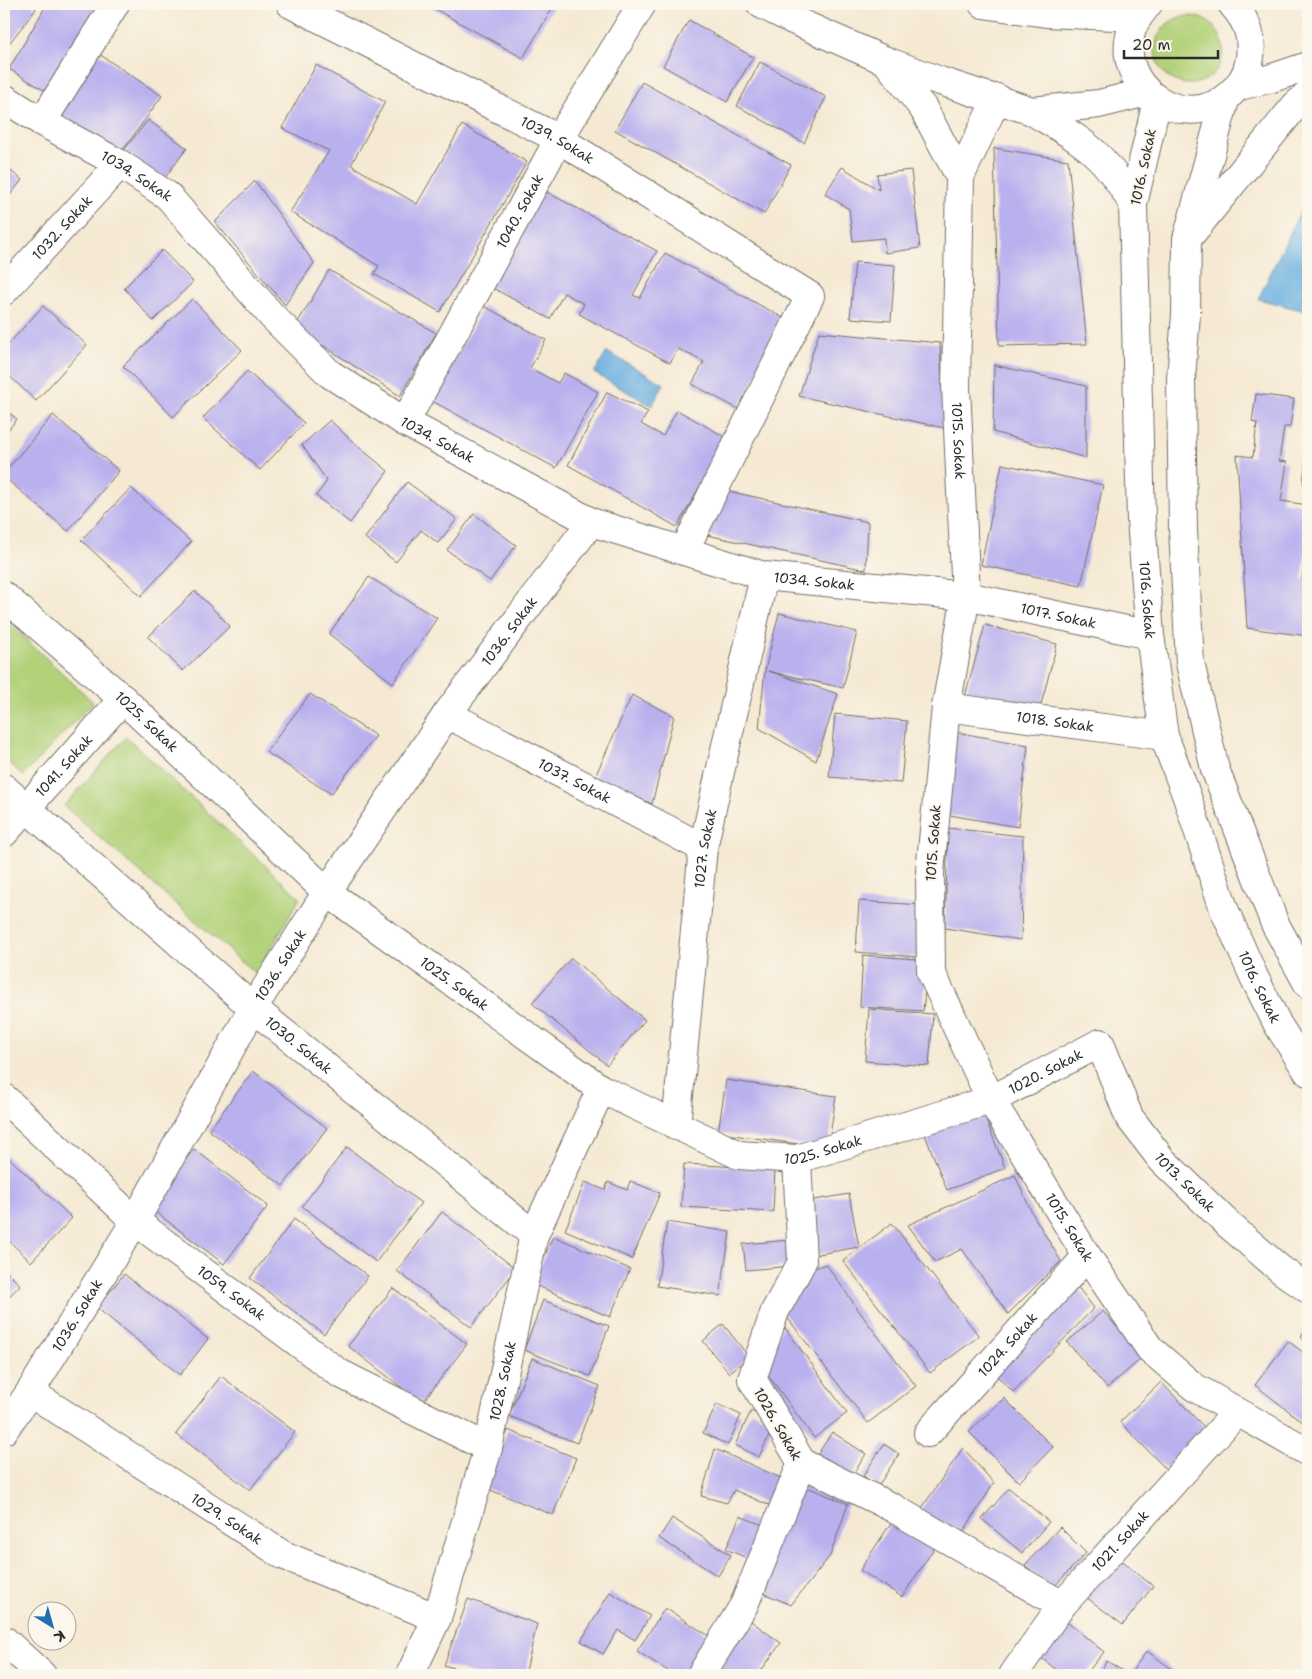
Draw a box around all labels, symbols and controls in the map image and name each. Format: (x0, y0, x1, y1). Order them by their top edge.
scale bar (1124, 28, 1218, 60)
text: 20 m (1132, 35, 1171, 55)
street label: 1039. Sokak (518, 112, 597, 168)
street label: 1016. Sokak (1126, 127, 1160, 207)
street label: 1034. Sokak (98, 146, 176, 205)
street label: 1040. Sokak (492, 171, 547, 252)
street label: 1032. Sokak (28, 191, 96, 264)
street label: 1015. Sokak (948, 402, 969, 480)
street label: 1034. Sokak (397, 412, 478, 467)
street label: 1016. Sokak (1135, 560, 1159, 640)
street label: 1034. Sokak (773, 568, 856, 594)
street label: 1036. Sokak (477, 593, 541, 669)
street label: 1017. Sokak (1019, 599, 1098, 632)
street label: 1025. Sokak (111, 687, 182, 756)
street label: 1018. Sokak (1015, 707, 1095, 736)
street label: 1041. Sokak (31, 731, 96, 801)
street label: 1037. Sokak (535, 754, 614, 807)
street label: 1015. Sokak (921, 804, 945, 882)
street label: 1027. Sokak (690, 807, 720, 889)
street label: 1036. Sokak (251, 926, 310, 1005)
street label: 1016. Sokak (1235, 948, 1285, 1026)
street label: 1025. Sokak (416, 953, 492, 1014)
street label: 1030. Sokak (261, 1012, 336, 1078)
street label: 1020. Sokak (1005, 1045, 1086, 1098)
street label: 1025. Sokak (783, 1131, 864, 1168)
street label: 1013. Sokak (1150, 1149, 1219, 1216)
street label: 1015. Sokak (1041, 1190, 1097, 1265)
street label: 1059. Sokak (194, 1261, 269, 1324)
street label: 1036. Sokak (48, 1276, 106, 1355)
street label: 1024. Sokak (974, 1308, 1041, 1381)
street label: 1028. Sokak (485, 1339, 520, 1423)
street label: 1026. Sokak (750, 1384, 806, 1464)
street label: 1029. Sokak (188, 1489, 266, 1548)
street label: 1021. Sokak (1088, 1506, 1153, 1576)
north arrow (28, 1602, 78, 1652)
text: K (50, 1626, 69, 1647)

